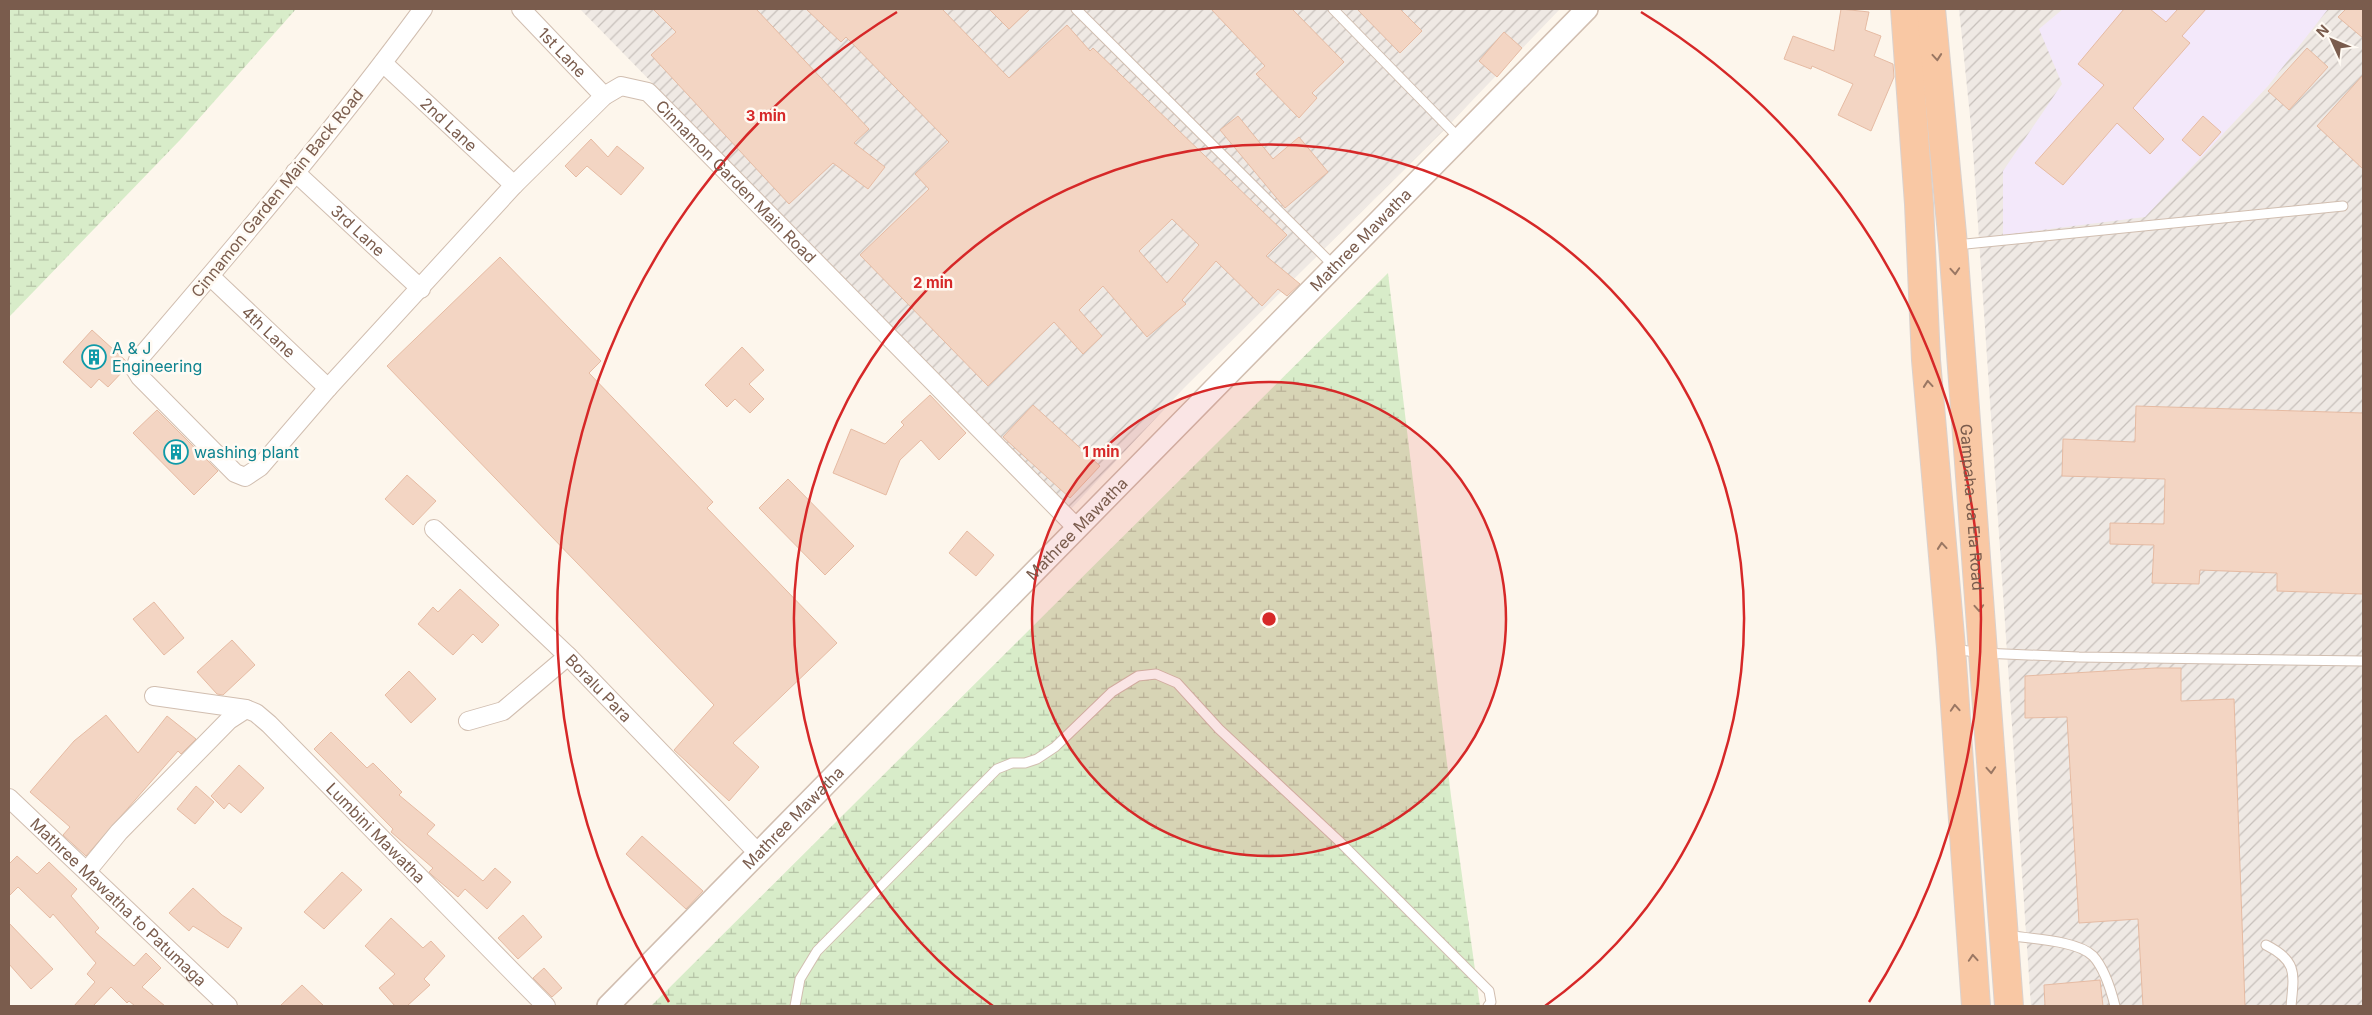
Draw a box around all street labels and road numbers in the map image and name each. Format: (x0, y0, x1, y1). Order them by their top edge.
street label: 1st Lane (534, 23, 591, 82)
street label: Cinnamon Garden Main Back Road (187, 85, 367, 301)
street label: 2nd Lane (416, 93, 481, 156)
street label: Cinnamon Garden Main Road (652, 96, 821, 267)
street label: Mathree Mawatha (1306, 184, 1415, 295)
street label: 3rd Lane (327, 200, 389, 261)
street label: 4th Lane (238, 302, 300, 362)
street label: Gampaha-Ja Ela Road (1956, 423, 1988, 591)
street label: Mathree Mawatha (1022, 473, 1132, 584)
street label: Boralu Para (561, 650, 636, 726)
street label: Mathree Mawatha (738, 762, 848, 873)
street label: Lumbini Mawatha (322, 778, 430, 887)
street label: Mathree Mawatha to Patumaga (26, 814, 211, 990)

